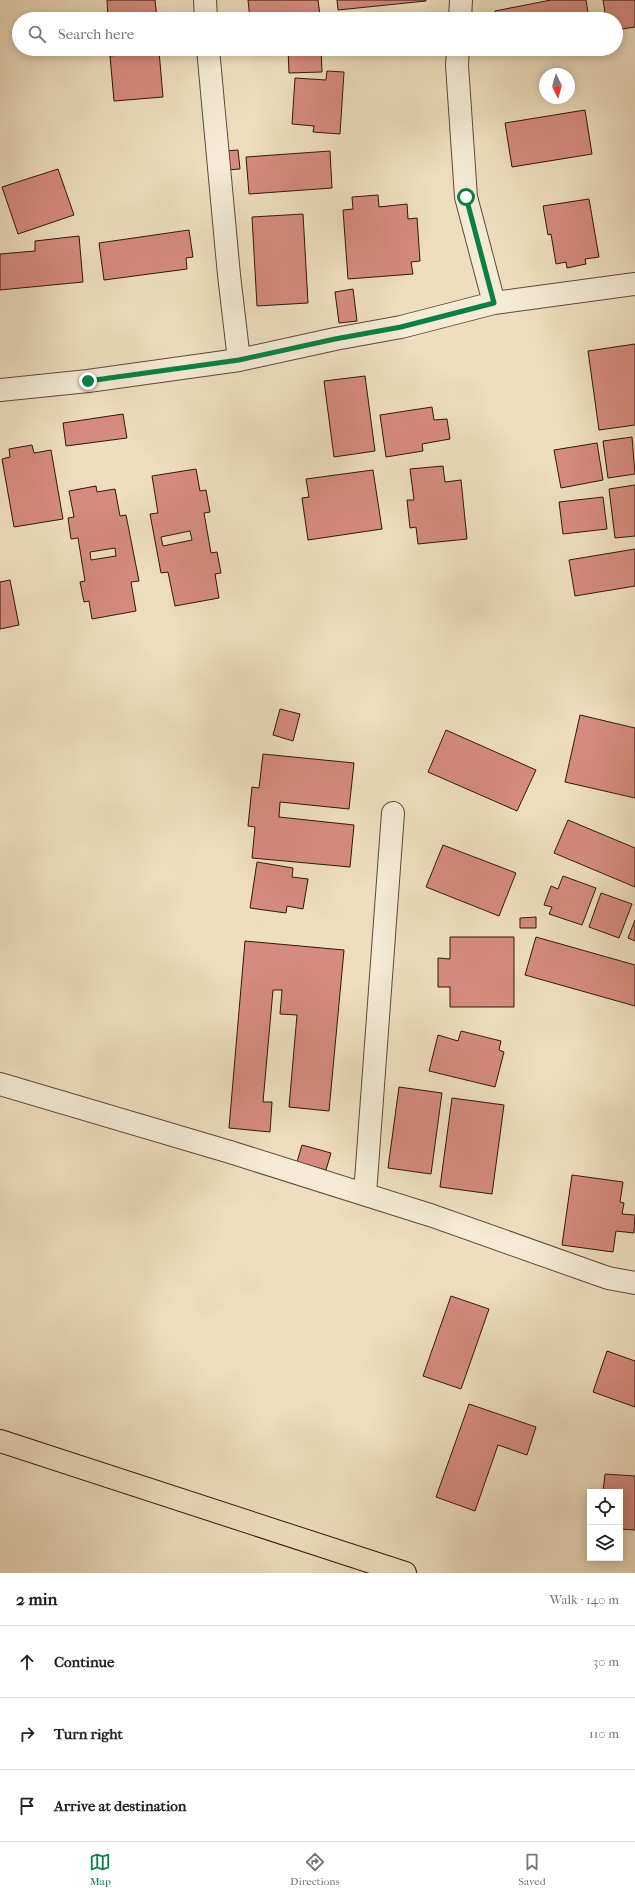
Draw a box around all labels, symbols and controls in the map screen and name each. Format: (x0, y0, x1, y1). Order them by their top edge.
search box (12, 12, 623, 56)
icon: search (26, 23, 48, 45)
text: Search here (58, 25, 134, 43)
north arrow (539, 68, 575, 104)
route start (457, 188, 475, 206)
route end (79, 372, 97, 390)
map controls (587, 1489, 623, 1561)
button: locate (587, 1489, 623, 1525)
button: layers (587, 1525, 623, 1561)
text: 2 min (16, 1589, 57, 1609)
text: Walk · 140 m (550, 1592, 619, 1607)
icon: ahead (16, 1651, 38, 1673)
text: Continue (54, 1653, 114, 1671)
text: 30 m (593, 1654, 619, 1669)
icon: right (16, 1723, 38, 1745)
text: Turn right (54, 1725, 123, 1743)
text: 110 m (589, 1726, 619, 1741)
icon: arrive (16, 1795, 38, 1817)
text: Arrive at destination (54, 1797, 186, 1815)
tab: Map (89, 1851, 111, 1888)
tab: Directions (290, 1851, 340, 1888)
tab: Saved (518, 1851, 546, 1888)

